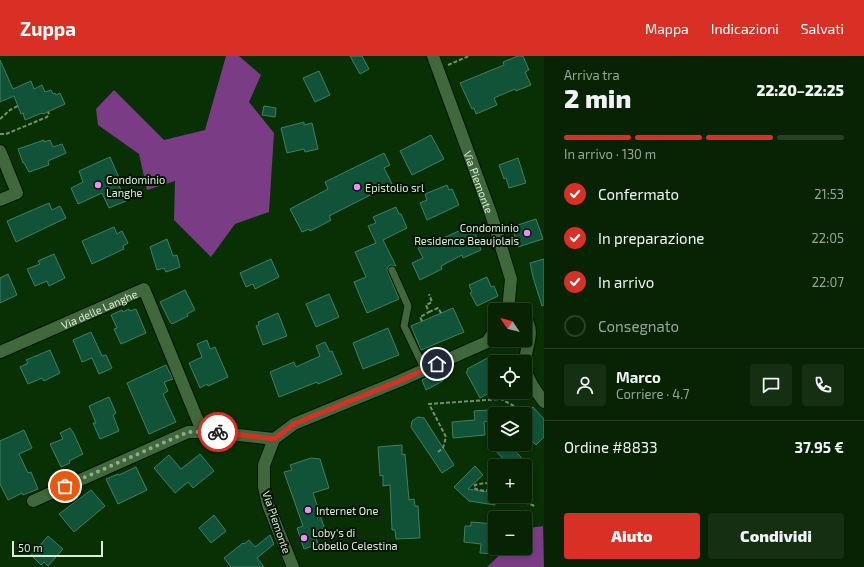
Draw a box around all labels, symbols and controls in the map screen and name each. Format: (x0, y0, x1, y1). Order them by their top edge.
text: Zuppa (20, 17, 76, 40)
text: Mappa (645, 20, 689, 37)
text: Indicazioni (711, 20, 779, 37)
text: Salvati (801, 20, 844, 37)
text: Arriva tra (564, 67, 620, 83)
text: 22:20–22:25 (757, 81, 844, 99)
text: 2 min (564, 82, 631, 113)
text: In arrivo · 130 m (564, 146, 656, 162)
street label: Via Piemonte (462, 149, 497, 215)
place label: Condominio Langhe (106, 173, 165, 199)
marker: Condominio Langhe (93, 180, 103, 190)
place label: Epistolio srl (365, 181, 425, 194)
marker: Epistolio srl (352, 182, 362, 192)
icon: check (564, 183, 586, 205)
text: Confermato (598, 185, 679, 203)
text: 21:53 (814, 186, 844, 202)
place label: Condominio Residence Beaujolais (414, 221, 519, 248)
icon: check (564, 227, 586, 249)
marker: Condominio Residence Beaujolais (522, 228, 532, 238)
text: In preparazione (598, 229, 704, 247)
text: 22:05 (812, 230, 844, 246)
icon: check (564, 271, 586, 293)
text: In arrivo (598, 273, 654, 291)
text: 22:07 (812, 274, 844, 290)
street label: Via delle Langhe (59, 286, 139, 331)
north arrow (488, 303, 532, 347)
map controls (488, 303, 532, 555)
text: Consegnato (598, 317, 679, 335)
pin (420, 347, 454, 381)
icon: home (426, 353, 448, 375)
button: locate (488, 355, 532, 399)
button: person (564, 364, 606, 406)
button: chat (750, 364, 792, 406)
button: phone (802, 364, 844, 406)
text: Marco (616, 368, 661, 386)
text: Corriere · 4.7 (616, 386, 689, 402)
button: layers (488, 407, 532, 451)
courier (198, 412, 238, 452)
icon: bike (207, 421, 229, 443)
text: Ordine #8833 (564, 438, 657, 456)
text: 37.95 € (795, 438, 844, 456)
button: + (488, 459, 532, 503)
pin (48, 469, 82, 503)
icon: bag (54, 475, 76, 497)
street label: Via Piemonte (260, 489, 294, 555)
place label: Internet One (316, 504, 378, 517)
marker: Internet One (303, 505, 313, 515)
button: − (488, 511, 532, 555)
button: Aiuto (564, 513, 700, 559)
button: Condividi (708, 513, 844, 559)
place label: Loby's di Lobello Celestina (312, 526, 398, 552)
marker: Loby's di Lobello Celestina (299, 533, 309, 543)
scale bar (12, 539, 103, 558)
text: 50 m (18, 541, 43, 554)

